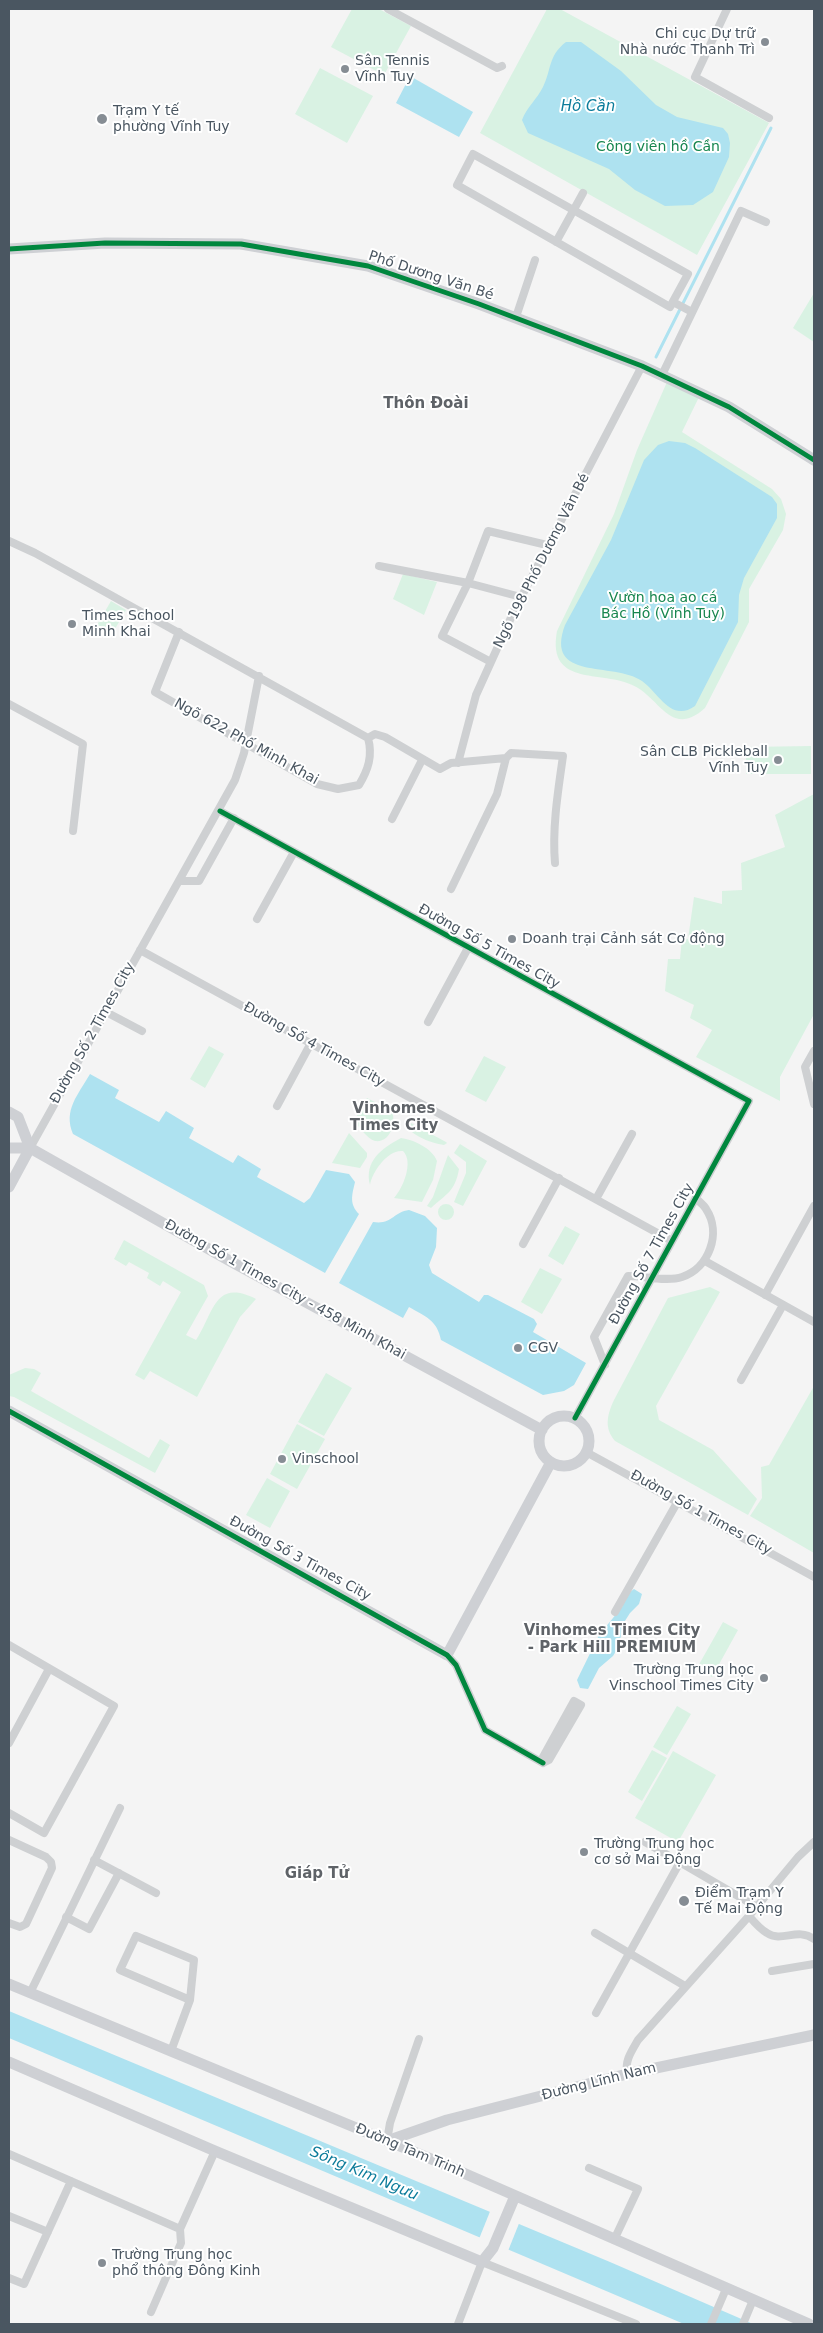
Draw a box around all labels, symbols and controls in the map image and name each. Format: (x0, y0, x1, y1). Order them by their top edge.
place label: Chi cục Dự trữ Nhà nước Thanh Trì (620, 26, 755, 58)
marker: Chi cục Dự trữ Nhà nước Thanh Trì (759, 36, 771, 48)
place label: Sân Tennis Vĩnh Tuy (355, 53, 430, 85)
marker: Sân Tennis Vĩnh Tuy (339, 63, 351, 75)
water label: Hồ Cần (561, 98, 615, 116)
place label: Trạm Y tế phường Vĩnh Tuy (113, 103, 230, 136)
marker: Trạm Y tế phường Vĩnh Tuy (95, 112, 109, 126)
park label: Công viên hồ Cần (596, 139, 720, 155)
street label: Phố Dương Văn Bé (366, 248, 496, 304)
district label: Thôn Đoài (383, 395, 469, 413)
street label: Ngõ 198 Phố Dương Văn Bé (490, 471, 594, 651)
park label: Vườn hoa ao cá Bác Hồ (Vĩnh Tuy) (601, 590, 725, 622)
place label: Times School Minh Khai (82, 608, 174, 640)
marker: Times School Minh Khai (66, 618, 78, 630)
street label: Ngõ 622 Phố Minh Khai (171, 695, 321, 789)
place label: Sân CLB Pickleball Vĩnh Tuy (640, 744, 768, 776)
marker: Sân CLB Pickleball Vĩnh Tuy (772, 754, 784, 766)
street label: Đường Số 5 Times City (415, 901, 563, 993)
place label: Doanh trại Cảnh sát Cơ động (522, 931, 725, 947)
marker: Doanh trại Cảnh sát Cơ động (506, 933, 518, 945)
street label: Đường Số 2 Times City (47, 959, 139, 1107)
street label: Đường Số 4 Times City (240, 999, 388, 1091)
district label: Vinhomes Times City (350, 1100, 438, 1135)
street label: Đường Số 7 Times City (606, 1180, 698, 1328)
street label: Đường Số 1 Times City - 458 Minh Khai (162, 1216, 408, 1364)
place label: CGV (528, 1340, 558, 1356)
marker: CGV (512, 1342, 524, 1354)
place label: Vinschool (292, 1451, 359, 1467)
marker: Vinschool (276, 1453, 288, 1465)
street label: Đường Số 1 Times City (627, 1467, 775, 1559)
street label: Đường Số 3 Times City (226, 1513, 374, 1605)
district label: Vinhomes Times City - Park Hill PREMIUM (524, 1622, 700, 1657)
place label: Trường Trung học Vinschool Times City (609, 1662, 754, 1694)
marker: Trường Trung học Vinschool Times City (758, 1672, 770, 1684)
place label: Trường Trung học cơ sở Mai Động (594, 1836, 714, 1868)
marker: Trường Trung học cơ sở Mai Động (578, 1846, 590, 1858)
district label: Giáp Tử (285, 1865, 349, 1883)
place label: Điểm Trạm Y Tế Mai Động (695, 1885, 784, 1918)
marker: Điểm Trạm Y Tế Mai Động (677, 1894, 691, 1908)
street label: Đường Lĩnh Nam (540, 2060, 658, 2104)
street label: Đường Tam Trinh (353, 2120, 467, 2182)
water label: Sông Kim Ngưu (307, 2143, 421, 2205)
place label: Trường Trung học phổ thông Đông Kinh (112, 2247, 260, 2280)
marker: Trường Trung học phổ thông Đông Kinh (96, 2257, 108, 2269)

